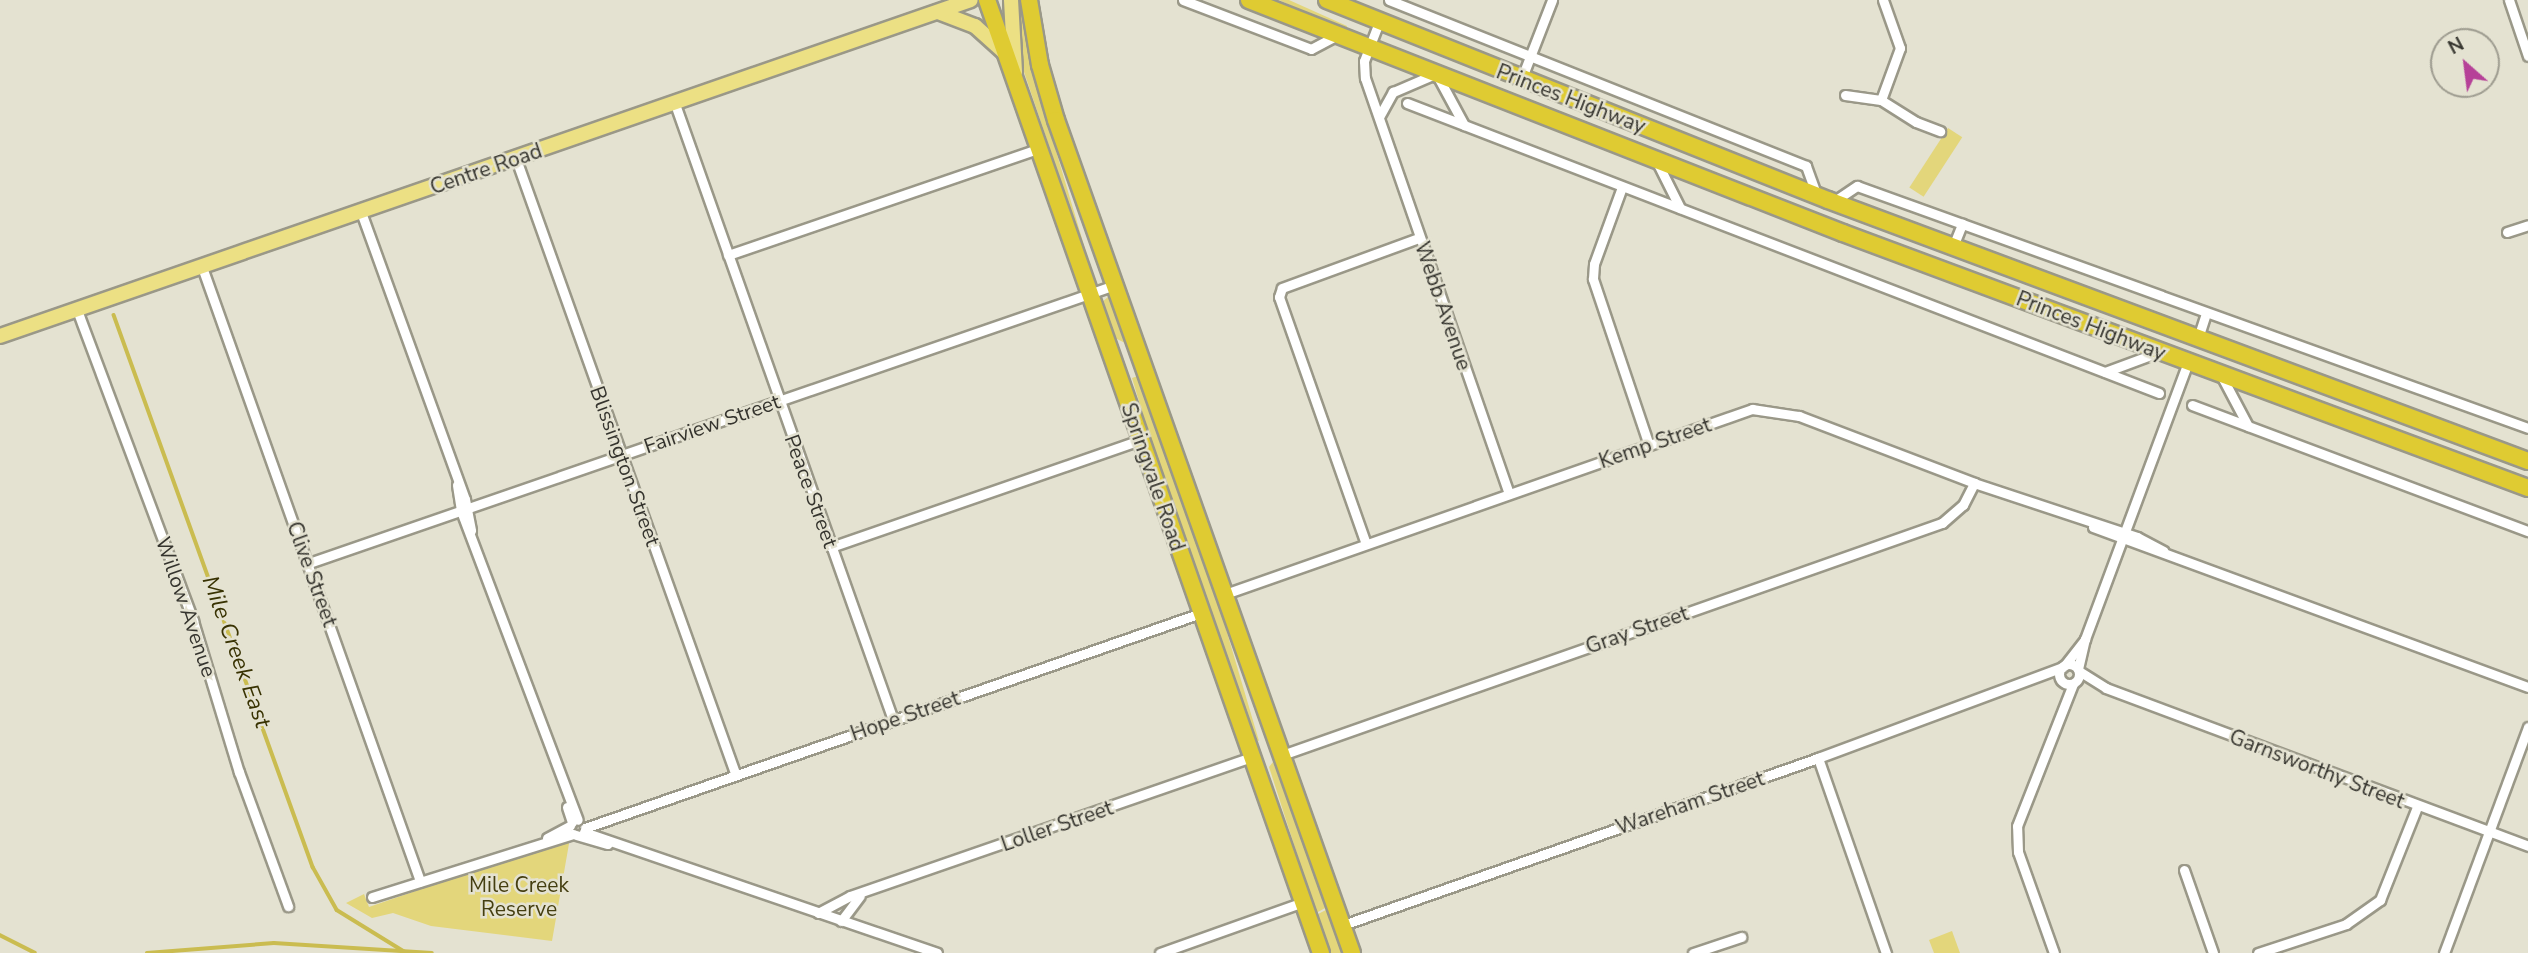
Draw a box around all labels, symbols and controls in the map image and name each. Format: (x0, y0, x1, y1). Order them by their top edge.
north arrow (2430, 28, 2500, 98)
text: N (2444, 31, 2468, 61)
street label: Princes Highway (1493, 59, 1649, 139)
street label: Centre Road (427, 138, 545, 200)
street label: Webb Avenue (1409, 238, 1477, 374)
street label: Princes Highway (2013, 286, 2169, 366)
street label: Blissington Street (584, 383, 666, 549)
street label: Fairview Street (641, 389, 783, 459)
street label: Springvale Road (1116, 400, 1190, 554)
street label: Kemp Street (1596, 412, 1714, 474)
street label: Peace Street (779, 431, 843, 551)
street label: Clive Street (281, 518, 343, 630)
street label: Willow Avenue (150, 534, 222, 680)
water label: Mile Creek East (196, 572, 276, 732)
street label: Gray Street (1582, 601, 1692, 659)
street label: Hope Street (847, 686, 963, 746)
street label: Garnsworthy Street (2226, 724, 2408, 814)
street label: Wareham Street (1612, 766, 1768, 840)
street label: Loller Street (998, 795, 1116, 857)
park label: Mile Creek Reserve (469, 872, 569, 922)

